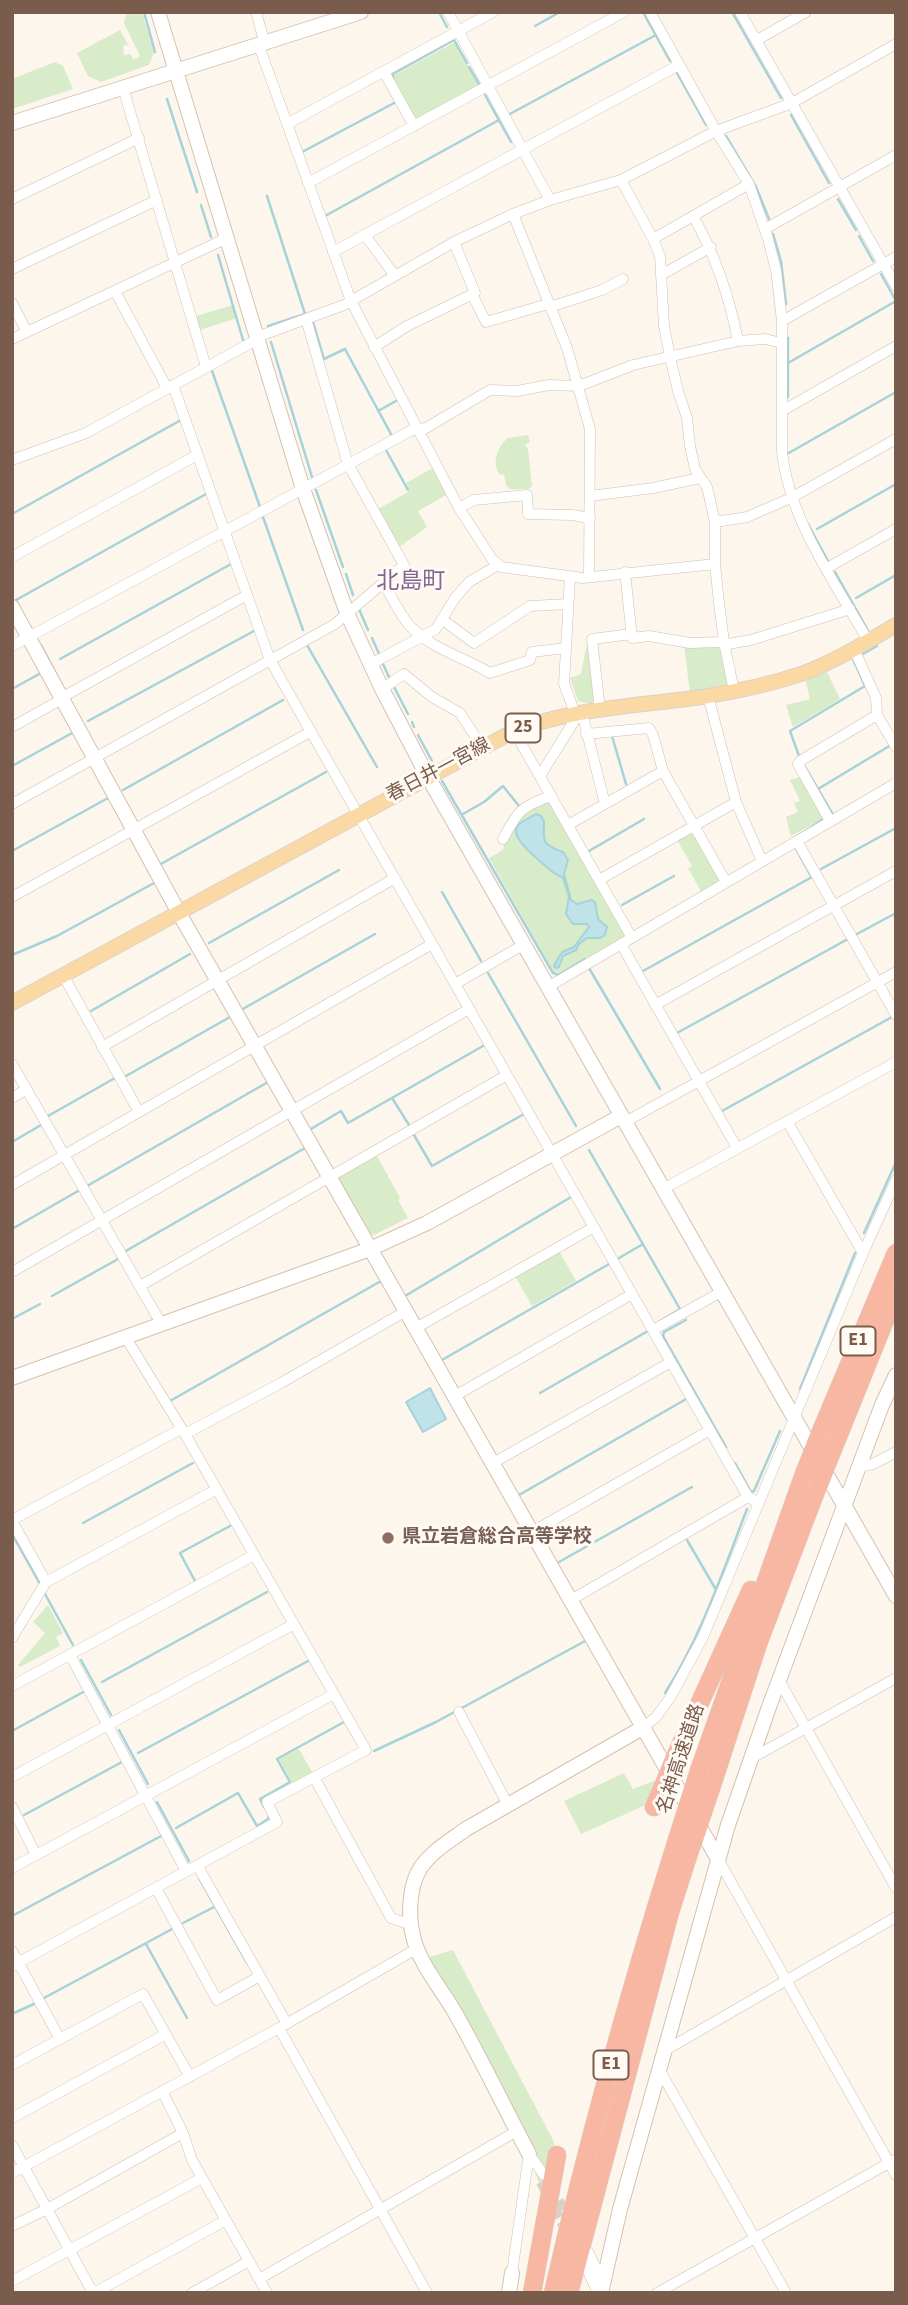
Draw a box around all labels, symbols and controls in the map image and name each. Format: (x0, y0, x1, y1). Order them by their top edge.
district label: 北島町 (377, 569, 445, 597)
road number: 25 (505, 714, 540, 742)
street label: 春日井一宮線 (383, 734, 495, 808)
road number: E1 (840, 1326, 876, 1356)
place label: 県立岩倉総合高等学校 (402, 1527, 592, 1549)
marker: 県立岩倉総合高等学校 (380, 1530, 396, 1546)
street label: 名神高速道路 (654, 1701, 710, 1817)
road number: E1 (594, 2050, 628, 2080)

